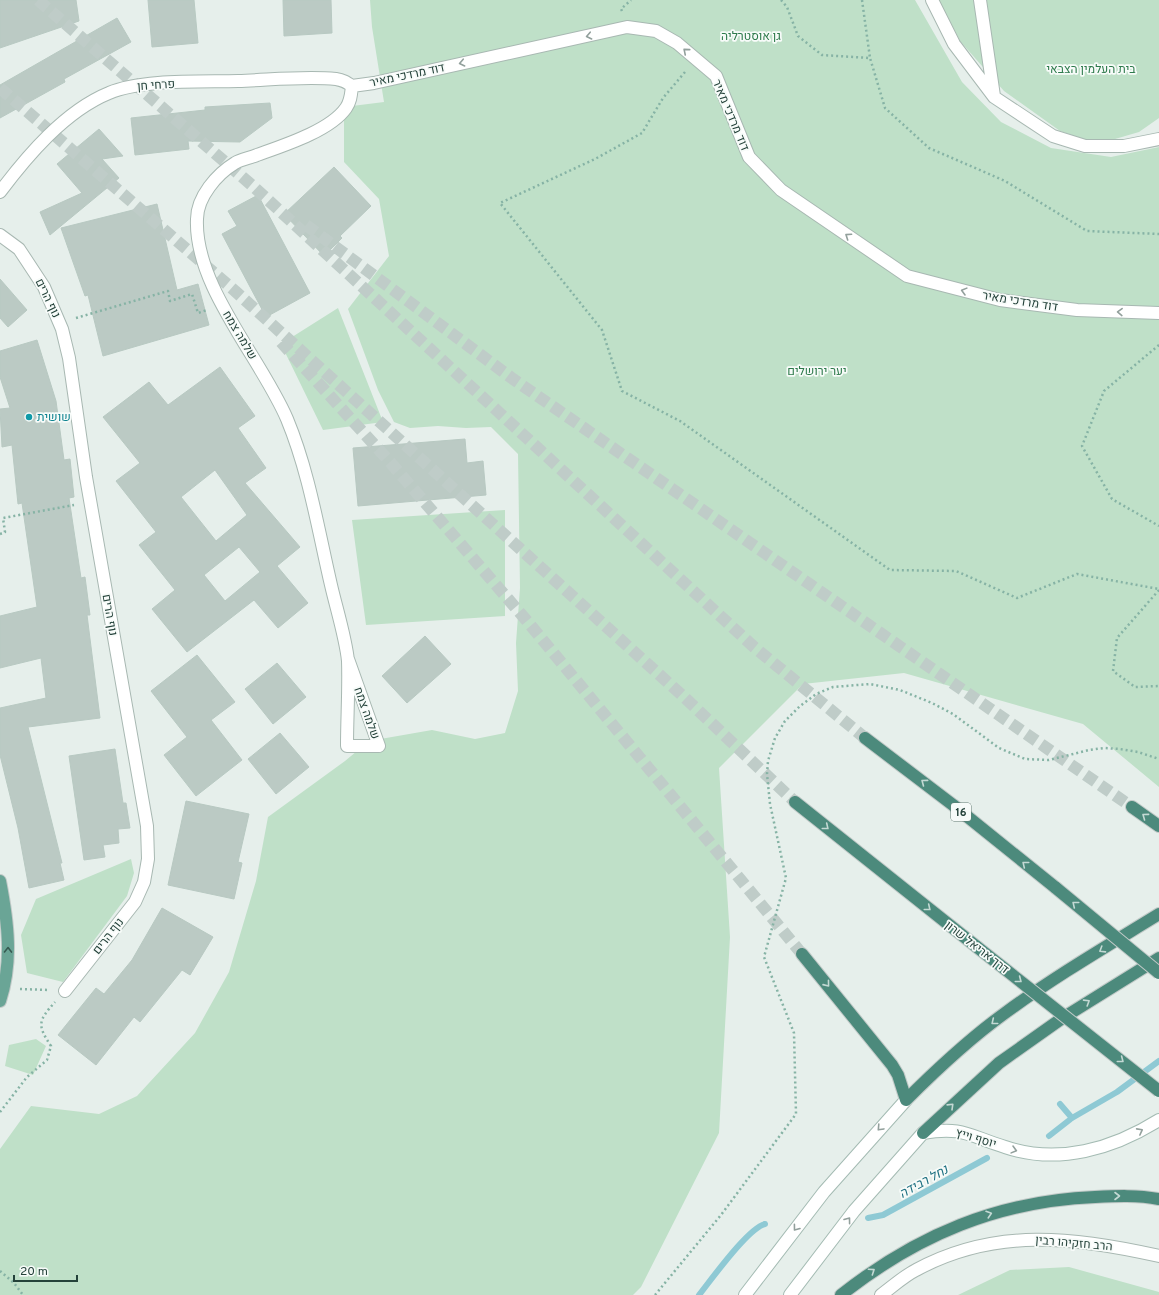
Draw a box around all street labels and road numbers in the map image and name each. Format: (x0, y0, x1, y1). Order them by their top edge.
street label: דוד מרדכי מאיר (368, 60, 446, 92)
street label: פרחי חן (137, 77, 176, 95)
street label: דוד מרדכי מאיר (708, 77, 752, 154)
street label: נוף הרים (31, 276, 64, 321)
street label: דוד מרדכי מאיר (981, 288, 1059, 316)
street label: שלמה צמח (218, 308, 260, 363)
street label: נוף הרים (97, 593, 121, 637)
street label: שלמה צמח (349, 685, 383, 742)
road number: 16 (951, 803, 971, 821)
street label: נוף הרים (90, 915, 128, 958)
street label: דרך אריאל שרון (941, 918, 1012, 978)
street label: יוסף וייץ (953, 1125, 998, 1153)
street label: הרב חזקיהו רבין (1035, 1233, 1113, 1255)

